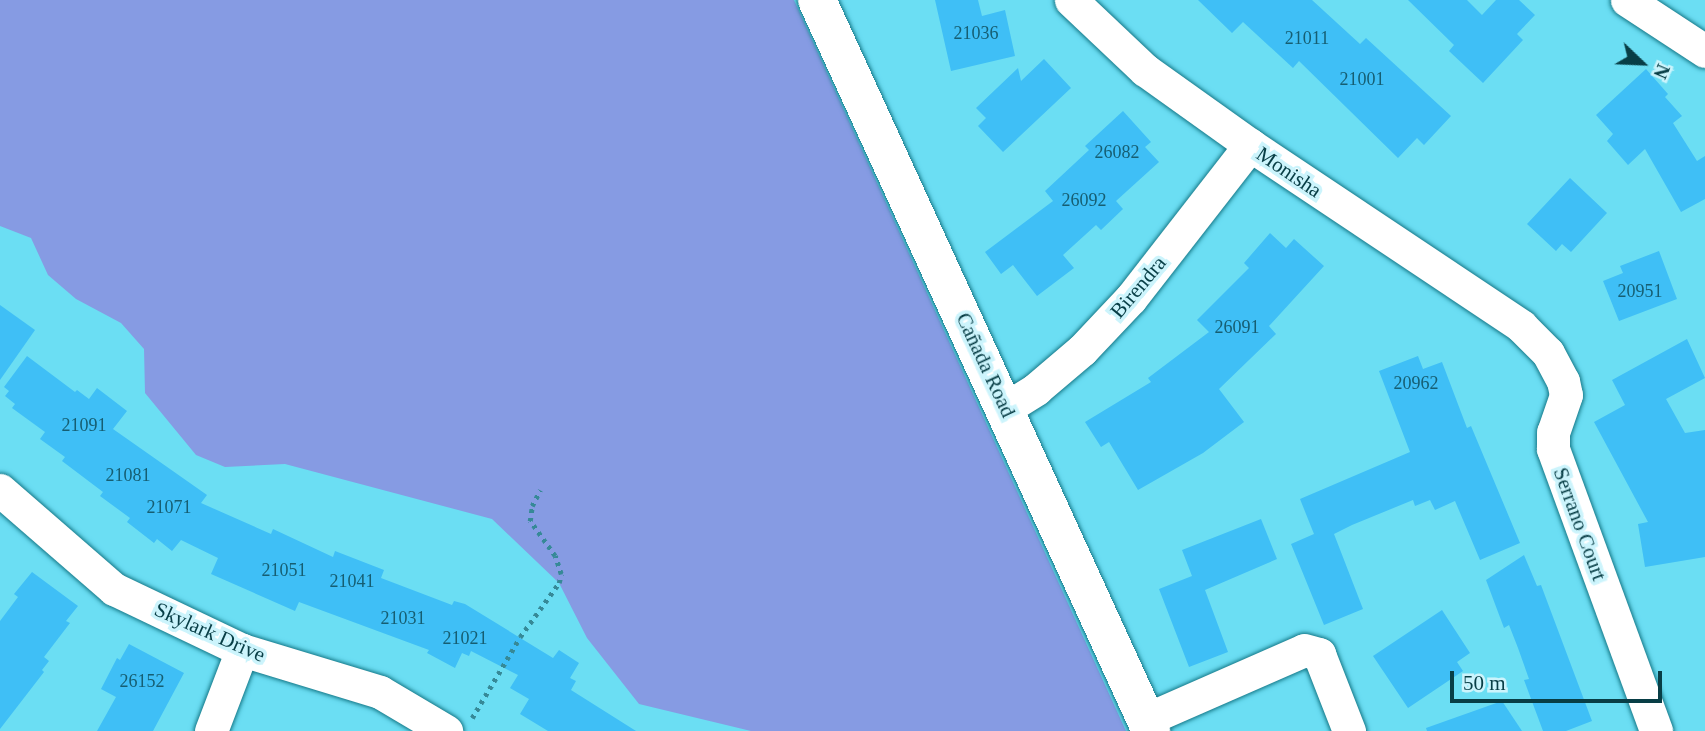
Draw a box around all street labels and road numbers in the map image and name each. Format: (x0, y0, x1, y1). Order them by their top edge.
street label: Monisha (1251, 141, 1327, 203)
street label: Birendra (1105, 251, 1171, 323)
street label: Cañada Road (951, 309, 1021, 421)
street label: Serrano Court (1548, 464, 1612, 584)
street label: Skylark Drive (151, 596, 269, 668)

